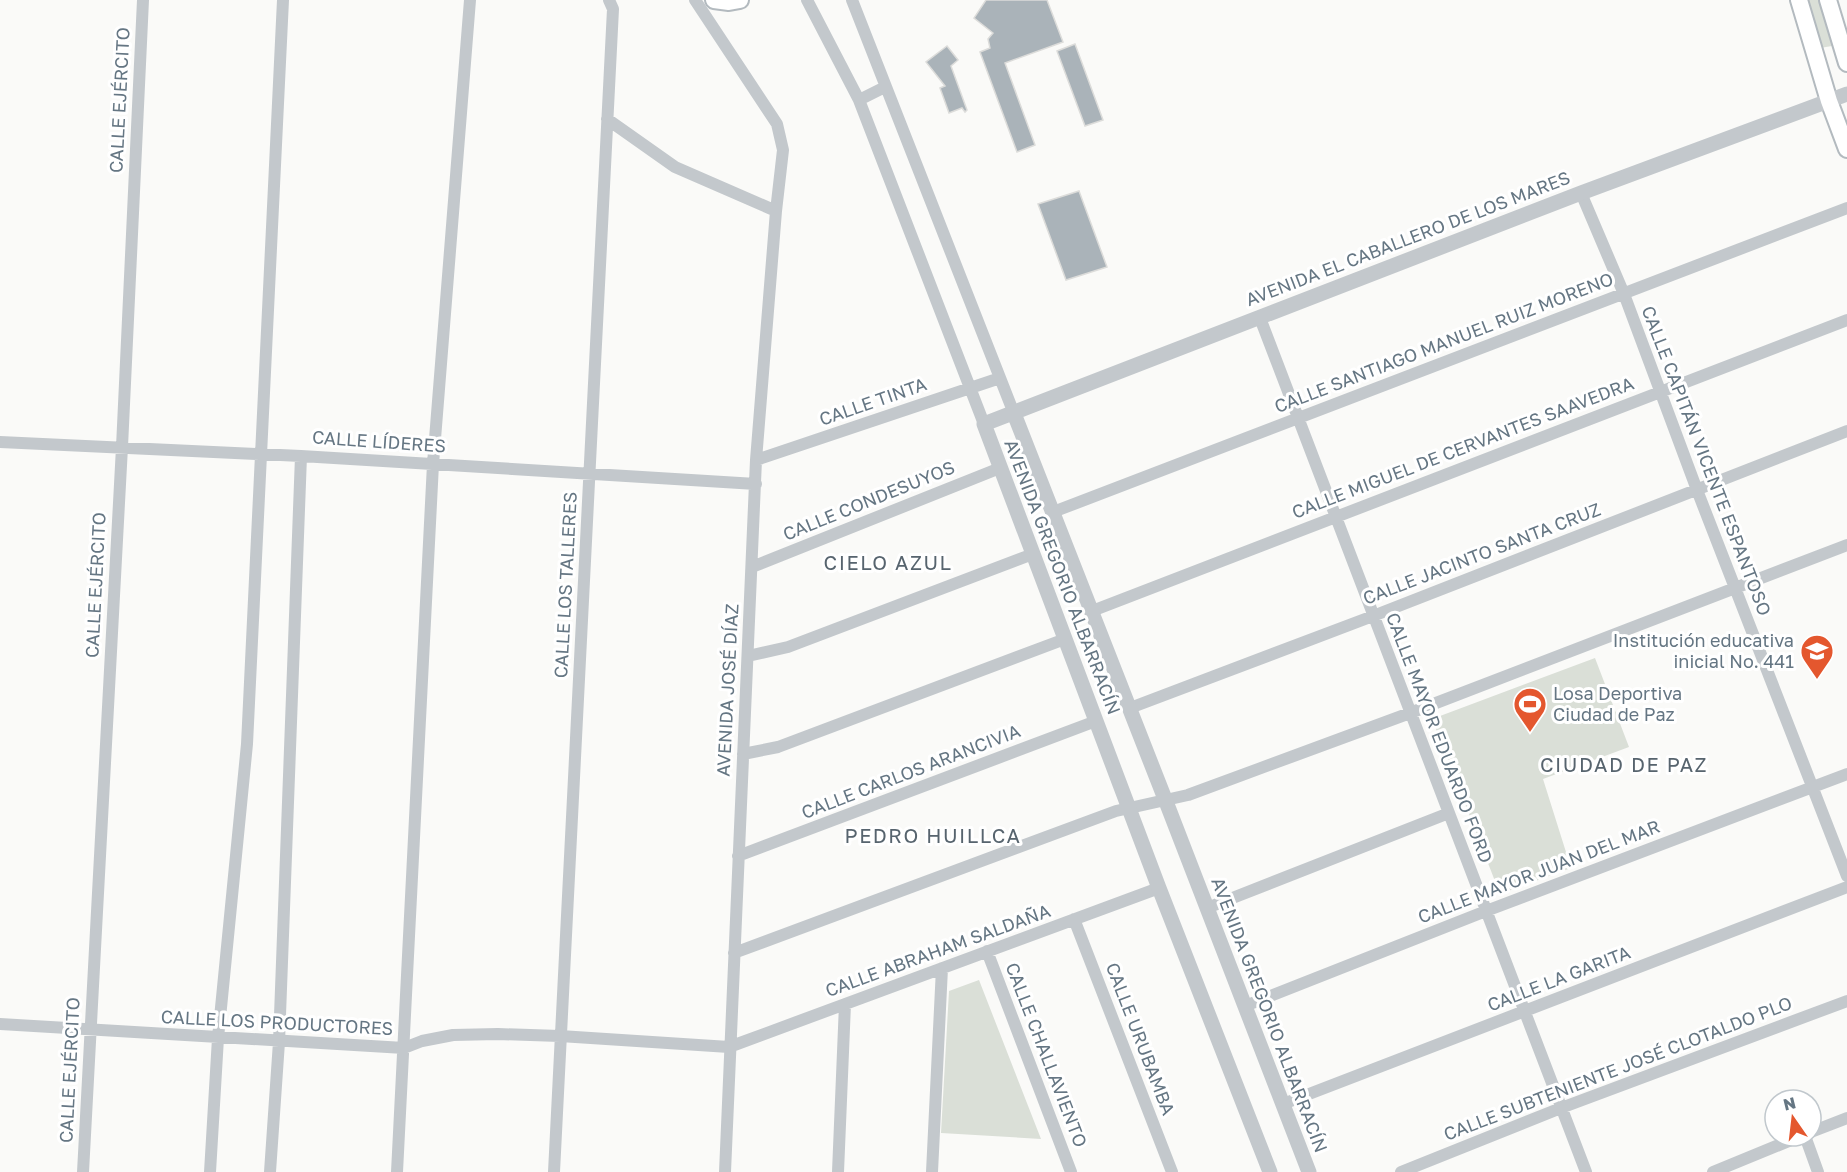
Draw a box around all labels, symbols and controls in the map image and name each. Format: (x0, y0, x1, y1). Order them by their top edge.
street label: CALLE EJÉRCITO (104, 26, 134, 174)
street label: AVENIDA EL CABALLERO DE LOS MARES (1242, 166, 1573, 310)
street label: CALLE SANTIAGO MANUEL RUIZ MORENO (1271, 267, 1616, 417)
street label: CALLE CAPITÁN VICENTE ESPANTOSO (1638, 303, 1776, 619)
street label: CALLE TINTA (816, 372, 929, 430)
street label: CALLE MIGUEL DE CERVANTES SAAVEDRA (1289, 372, 1637, 523)
street label: CALLE LÍDERES (311, 425, 447, 457)
street label: AVENIDA GREGORIO ALBARRACÍN (1000, 436, 1126, 717)
street label: CALLE CONDESUYOS (780, 456, 958, 545)
street label: CALLE LOS TALLERES (549, 491, 581, 679)
street label: CALLE JACINTO SANTA CRUZ (1360, 497, 1604, 609)
street label: CALLE EJÉRCITO (80, 511, 110, 659)
district label: CIELO AZUL (824, 550, 952, 574)
street label: AVENIDA JOSÉ DÍAZ (711, 603, 743, 777)
street label: CALLE MAYOR EDUARDO FORD (1382, 609, 1498, 866)
place label: Institución educativa inicial No. 441 (1613, 629, 1794, 672)
school or university icon: Institución educativa inicial No. 441 (1799, 633, 1835, 680)
place label: Losa Deportiva Ciudad de Paz (1553, 682, 1682, 725)
sports icon: Losa Deportiva Ciudad de Paz (1512, 686, 1548, 733)
street label: CALLE CARLOS ARANCIVIA (798, 719, 1023, 823)
district label: CIUDAD DE PAZ (1540, 752, 1708, 776)
street label: CALLE MAYOR JUAN DEL MAR (1414, 815, 1663, 928)
district label: PEDRO HUILLCA (845, 823, 1021, 847)
street label: AVENIDA GREGORIO ALBARRACÍN (1207, 874, 1333, 1155)
street label: CALLE ABRAHAM SALDAÑA (822, 899, 1053, 1001)
street label: CALLE LA GARITA (1484, 941, 1633, 1015)
street label: CALLE CHALLAVIENTO (1002, 959, 1092, 1150)
street label: CALLE URUBAMBA (1102, 959, 1180, 1118)
street label: CALLE SUBTENIENTE JOSÉ CLOTALDO PLO (1441, 992, 1795, 1146)
street label: CALLE EJÉRCITO (54, 996, 84, 1144)
street label: CALLE LOS PRODUCTORES (160, 1005, 394, 1039)
north arrow (1763, 1088, 1823, 1148)

